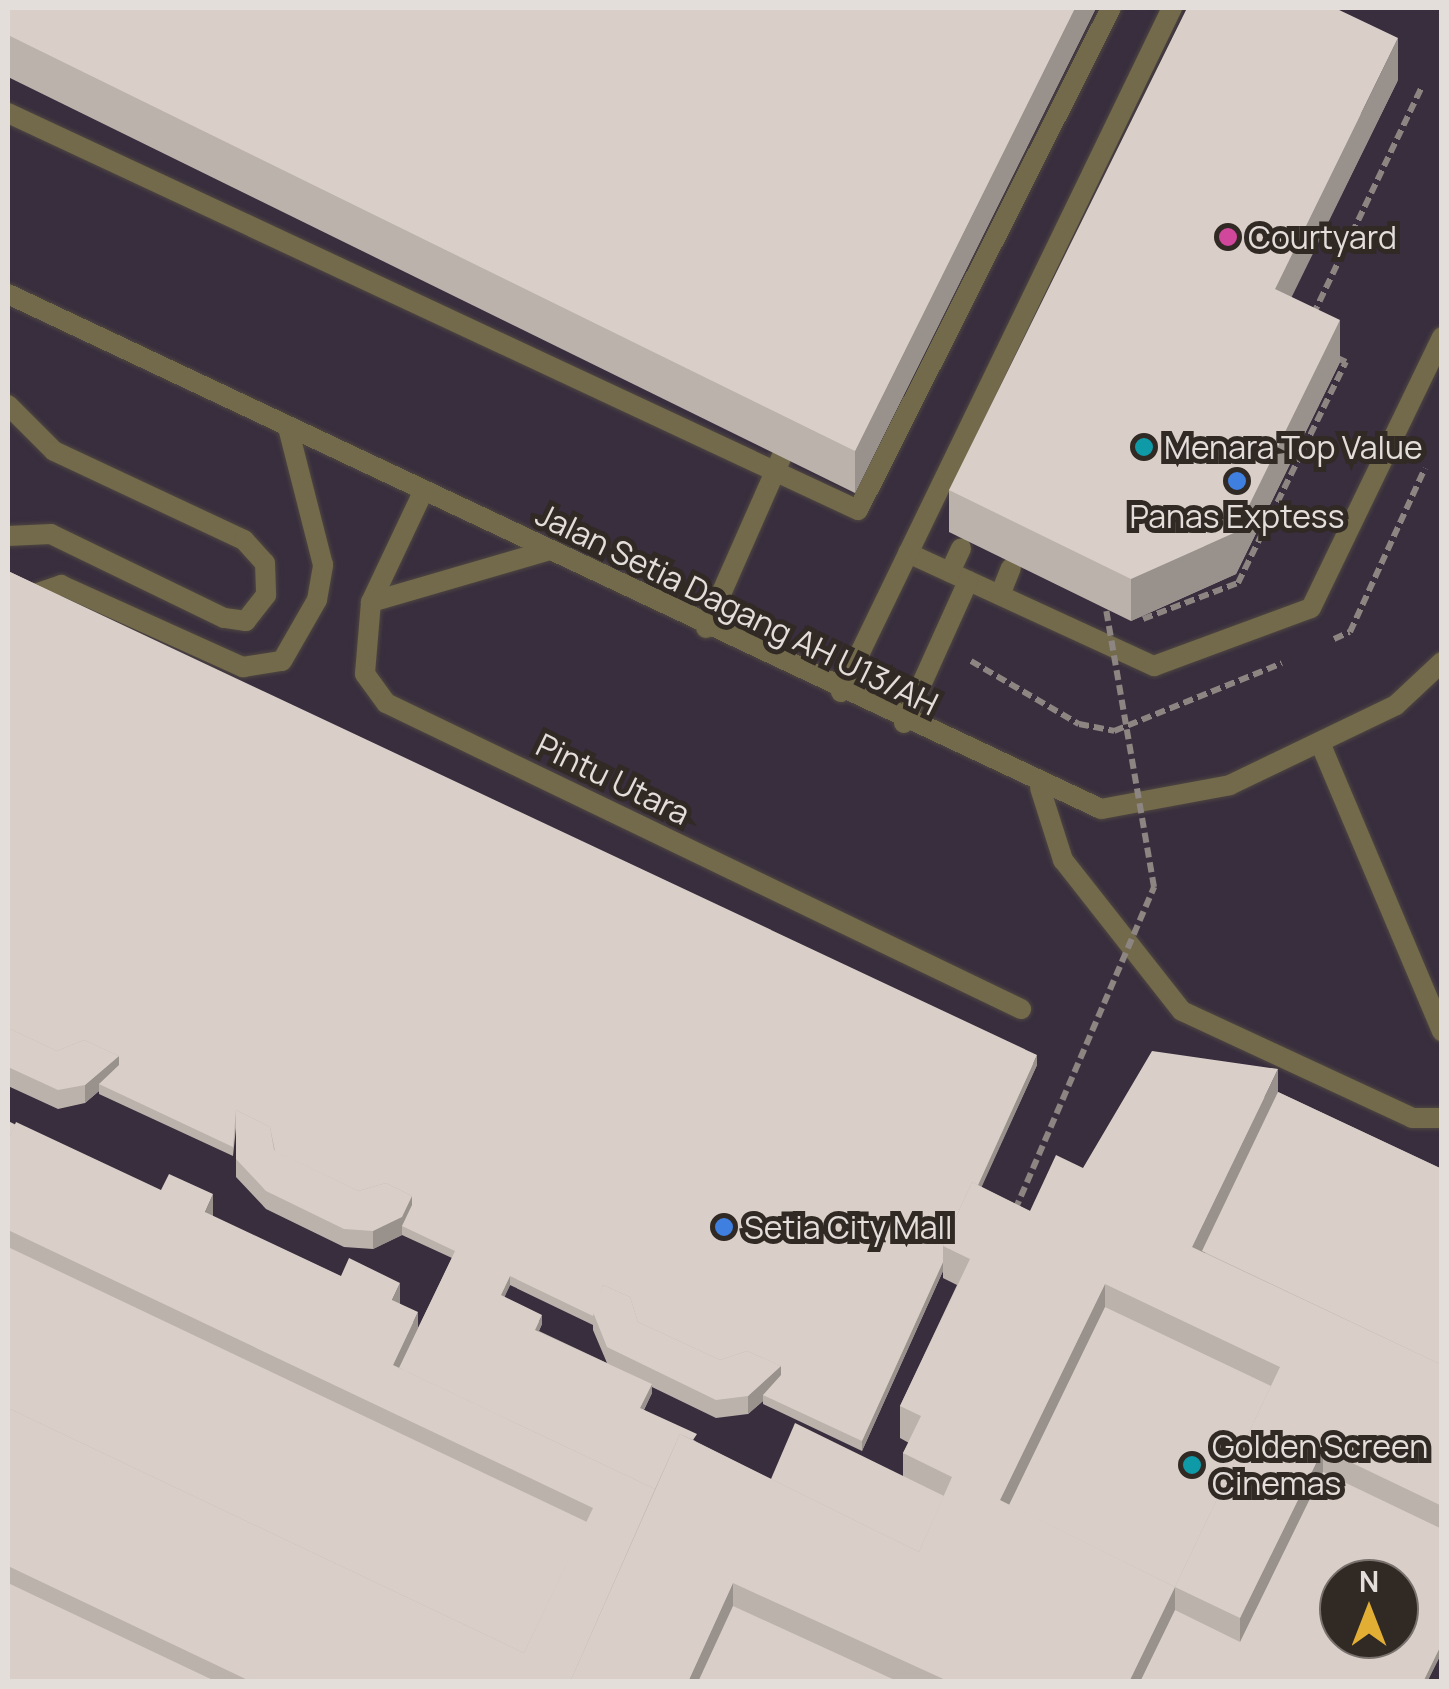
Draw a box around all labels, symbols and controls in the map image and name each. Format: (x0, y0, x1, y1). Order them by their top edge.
place label: Courtyard (1248, 218, 1397, 256)
marker: Courtyard (1217, 226, 1239, 248)
place label: Menara Top Value (1164, 428, 1423, 466)
marker: Menara Top Value (1133, 436, 1155, 458)
marker: Panas Exptess (1226, 470, 1248, 492)
street label: Jalan Setia Dagang AH U13/AH (530, 495, 944, 723)
place label: Panas Exptess (1130, 497, 1344, 535)
street label: Pintu Utara (530, 725, 696, 833)
place label: Setia City Mall (744, 1208, 952, 1246)
marker: Setia City Mall (713, 1216, 735, 1238)
place label: Golden Screen Cinemas (1212, 1428, 1428, 1503)
marker: Golden Screen Cinemas (1181, 1454, 1203, 1476)
north arrow (1319, 1559, 1419, 1659)
text: N (1359, 1562, 1379, 1600)

